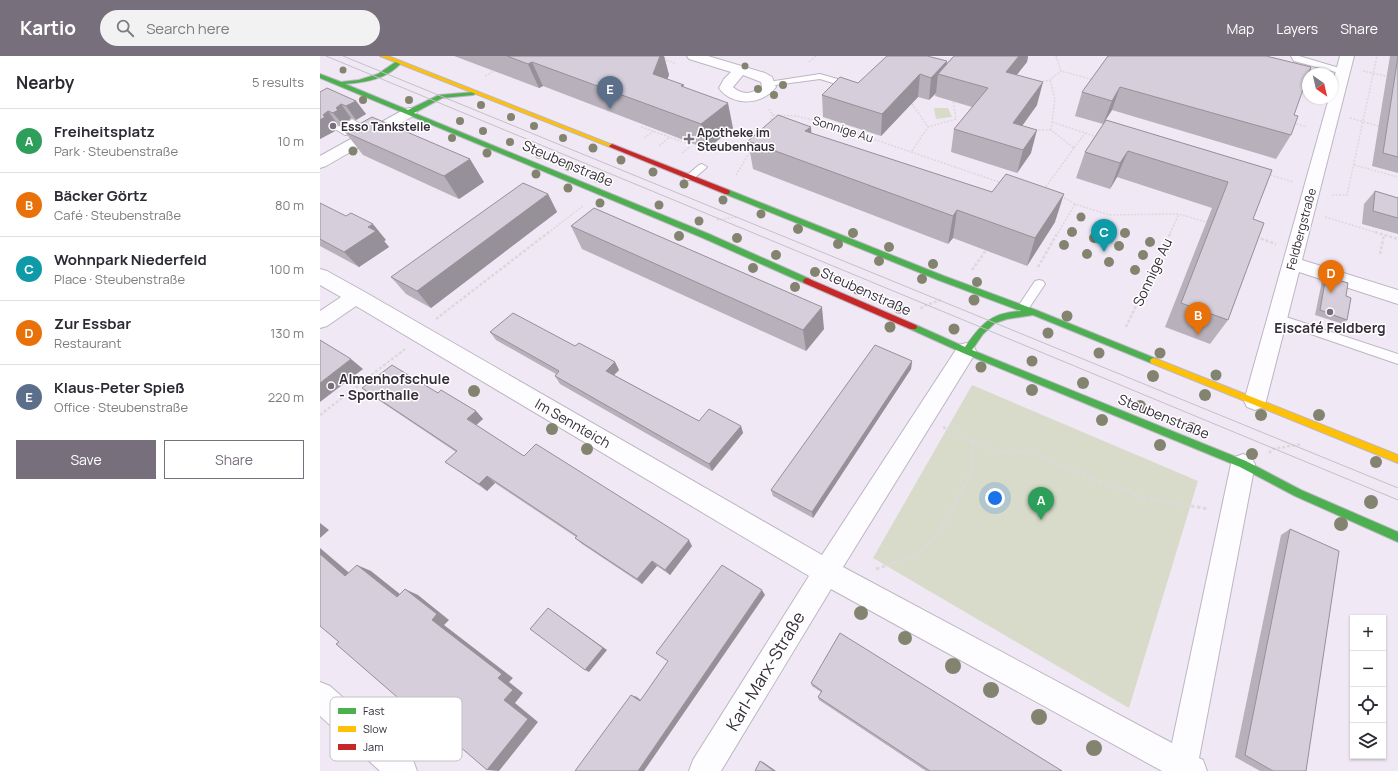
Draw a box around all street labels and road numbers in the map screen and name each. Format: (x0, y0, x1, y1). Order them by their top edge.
street label: Sonnige Au (810, 112, 876, 146)
street label: Steubenstraße (520, 135, 616, 191)
street label: Feldbergstraße (1282, 186, 1320, 272)
street label: Sonnige Au (1128, 235, 1176, 309)
street label: Steubenstraße (818, 263, 914, 319)
street label: Steubenstraße (1115, 389, 1213, 443)
street label: Im Sennteich (532, 394, 614, 452)
street label: Karl-Marx-Straße (720, 607, 810, 735)

